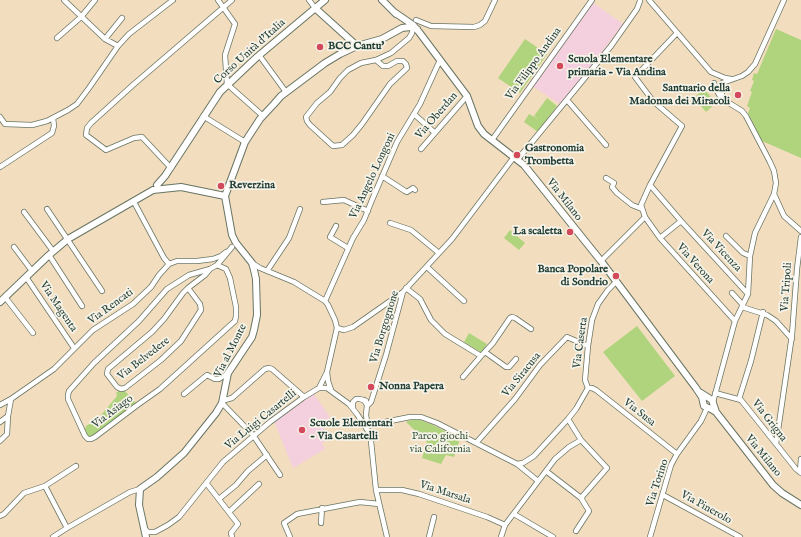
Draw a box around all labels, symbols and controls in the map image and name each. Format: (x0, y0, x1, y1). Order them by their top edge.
street label: Corso Unità d'Italia (212, 16, 288, 88)
street label: Via Filippo Andina (503, 25, 565, 103)
place label: BCC Cantu' (328, 40, 384, 54)
marker: BCC Cantu' (315, 42, 325, 52)
place label: Scuola Elementare primaria - Via Andina (568, 53, 666, 79)
marker: Scuola Elementare primaria - Via Andina (555, 61, 565, 71)
place label: Santuario della Madonna dei Miracoli (629, 82, 730, 108)
street label: Via Oberdan (413, 90, 461, 142)
marker: Santuario della Madonna dei Miracoli (733, 90, 743, 100)
street label: Via Angelo Longoni (347, 131, 399, 221)
place label: Gastronomia Trombetta (525, 142, 584, 168)
marker: Gastronomia Trombetta (512, 150, 522, 160)
street label: Via Milano (543, 176, 585, 224)
place label: Reverzina (229, 179, 275, 193)
marker: Reverzina (216, 181, 226, 191)
place label: La scaletta (513, 225, 562, 239)
marker: La scaletta (565, 227, 575, 237)
street label: Via Vicenza (698, 227, 744, 275)
street label: Via Verona (674, 241, 716, 287)
street label: Via Tripoli (779, 262, 795, 312)
place label: Banca Popolare di Sondrio (537, 263, 608, 289)
marker: Banca Popolare di Sondrio (611, 271, 621, 281)
street label: Via Magenta (36, 279, 80, 335)
street label: Via Rencati (86, 286, 136, 328)
street label: Via Borgognone (368, 289, 402, 365)
street label: Via Caserta (571, 317, 591, 369)
street label: Via al Monte (212, 322, 250, 380)
street label: Via Belvedere (115, 335, 173, 383)
street label: Via Siracusa (500, 350, 544, 400)
place label: Nonna Papera (379, 380, 444, 394)
marker: Nonna Papera (366, 382, 376, 392)
street label: Via Luigi Casartelli (223, 387, 299, 453)
street label: Via Asiago (90, 392, 136, 432)
street label: Via Susa (620, 396, 658, 430)
street label: Via Grigna (749, 397, 789, 445)
place label: Scuole Elementari - Via Casartelli (310, 417, 393, 443)
marker: Scuole Elementari - Via Casartelli (297, 425, 307, 435)
park label: Parco giochi via California (410, 430, 470, 456)
street label: Via Milano (742, 432, 784, 480)
street label: Via Torino (644, 458, 672, 508)
street label: Via Marsala (418, 479, 472, 507)
street label: Via Pinerolo (678, 489, 734, 527)

